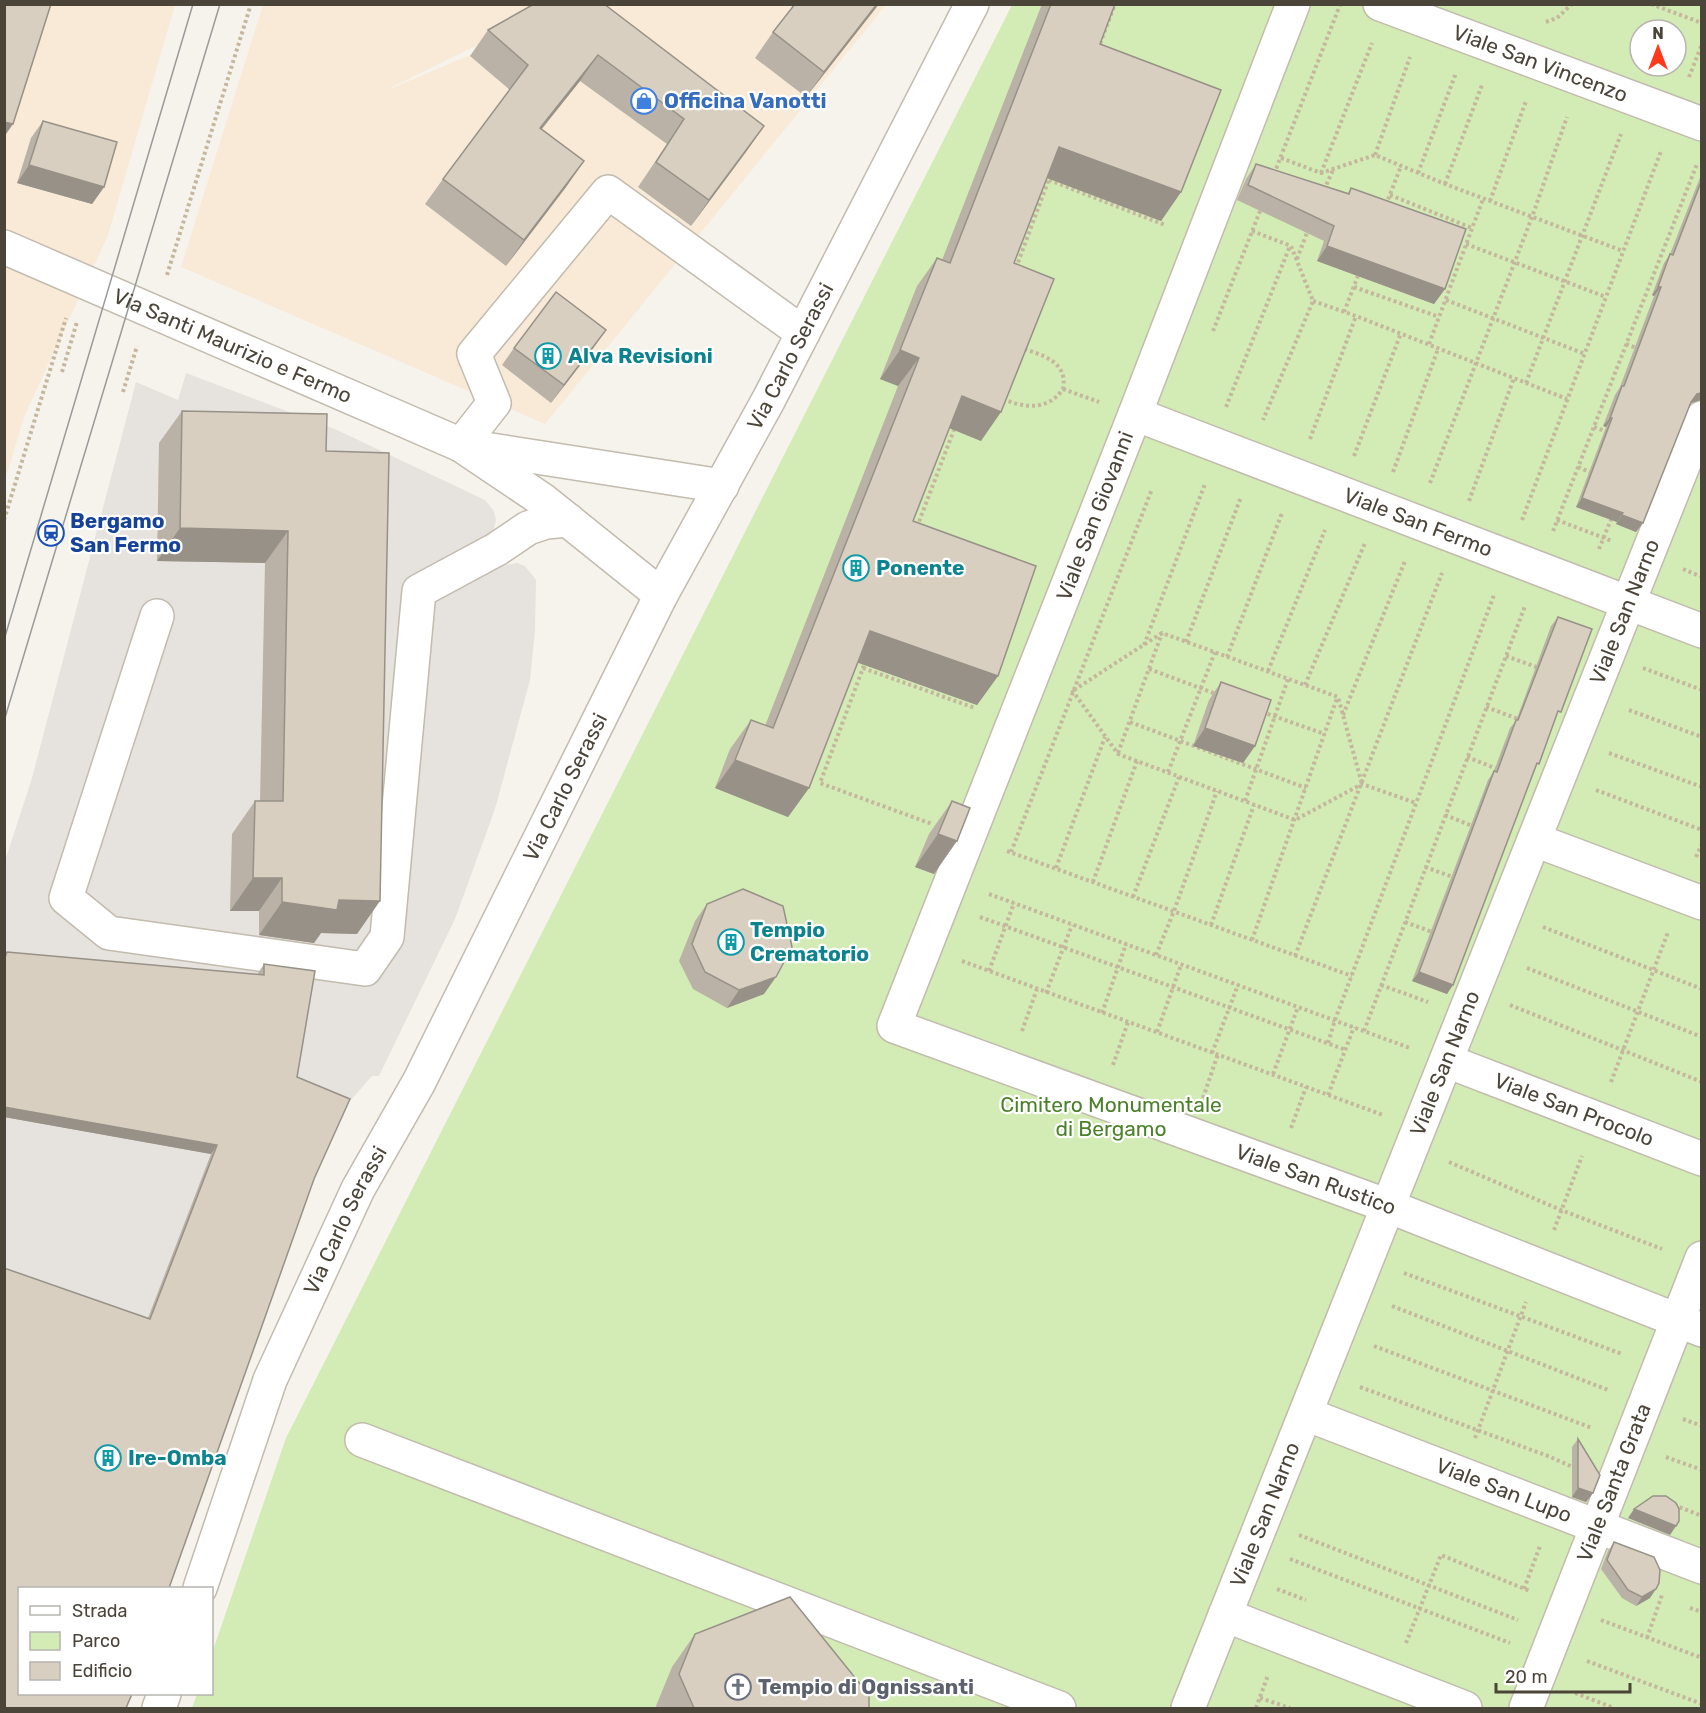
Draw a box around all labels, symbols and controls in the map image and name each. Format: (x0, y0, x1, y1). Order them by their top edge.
north arrow (1628, 18, 1688, 78)
street label: Viale San Vincenzo (1450, 19, 1631, 107)
text: N (1652, 24, 1664, 43)
shop icon: Officina Vanotti (629, 86, 659, 116)
place label: Officina Vanotti (664, 88, 827, 113)
street label: Via Carlo Serassi (741, 279, 838, 434)
street label: Via Santi Maurizio e Fermo (109, 283, 356, 408)
building icon: Alva Revisioni (533, 341, 563, 371)
place label: Alva Revisioni (568, 343, 713, 368)
street label: Viale San Giovanni (1051, 428, 1138, 604)
street label: Viale San Fermo (1340, 482, 1496, 562)
place label: Bergamo San Fermo (70, 508, 181, 557)
station icon: Bergamo San Fermo (36, 518, 66, 548)
street label: Viale San Narno (1584, 535, 1664, 688)
building icon: Ponente (841, 553, 871, 583)
place label: Ponente (876, 555, 965, 580)
street label: Via Carlo Serassi (518, 709, 612, 865)
place label: Tempio Crematorio (750, 917, 869, 966)
building icon: Tempio Crematorio (716, 927, 746, 957)
street label: Viale San Narno (1404, 987, 1485, 1139)
street label: Viale San Procolo (1491, 1067, 1658, 1151)
park label: Cimitero Monumentale di Bergamo (1000, 1092, 1222, 1141)
street label: Viale San Rustico (1232, 1139, 1400, 1220)
street label: Via Carlo Serassi (298, 1141, 392, 1298)
street label: Viale Santa Grata (1571, 1400, 1656, 1565)
street label: Viale San Narno (1224, 1438, 1305, 1591)
building icon: Ire-Omba (93, 1443, 123, 1473)
place label: Ire-Omba (128, 1445, 227, 1470)
street label: Viale San Lupo (1432, 1452, 1575, 1527)
legend (18, 1587, 213, 1695)
text: Strada (72, 1600, 128, 1622)
text: Parco (72, 1630, 120, 1652)
scale bar (1496, 1656, 1630, 1694)
text: Edificio (72, 1660, 132, 1682)
text: 20 m (1505, 1666, 1547, 1688)
church icon: Tempio di Ognissanti (723, 1672, 753, 1702)
place label: Tempio di Ognissanti (758, 1674, 974, 1699)

